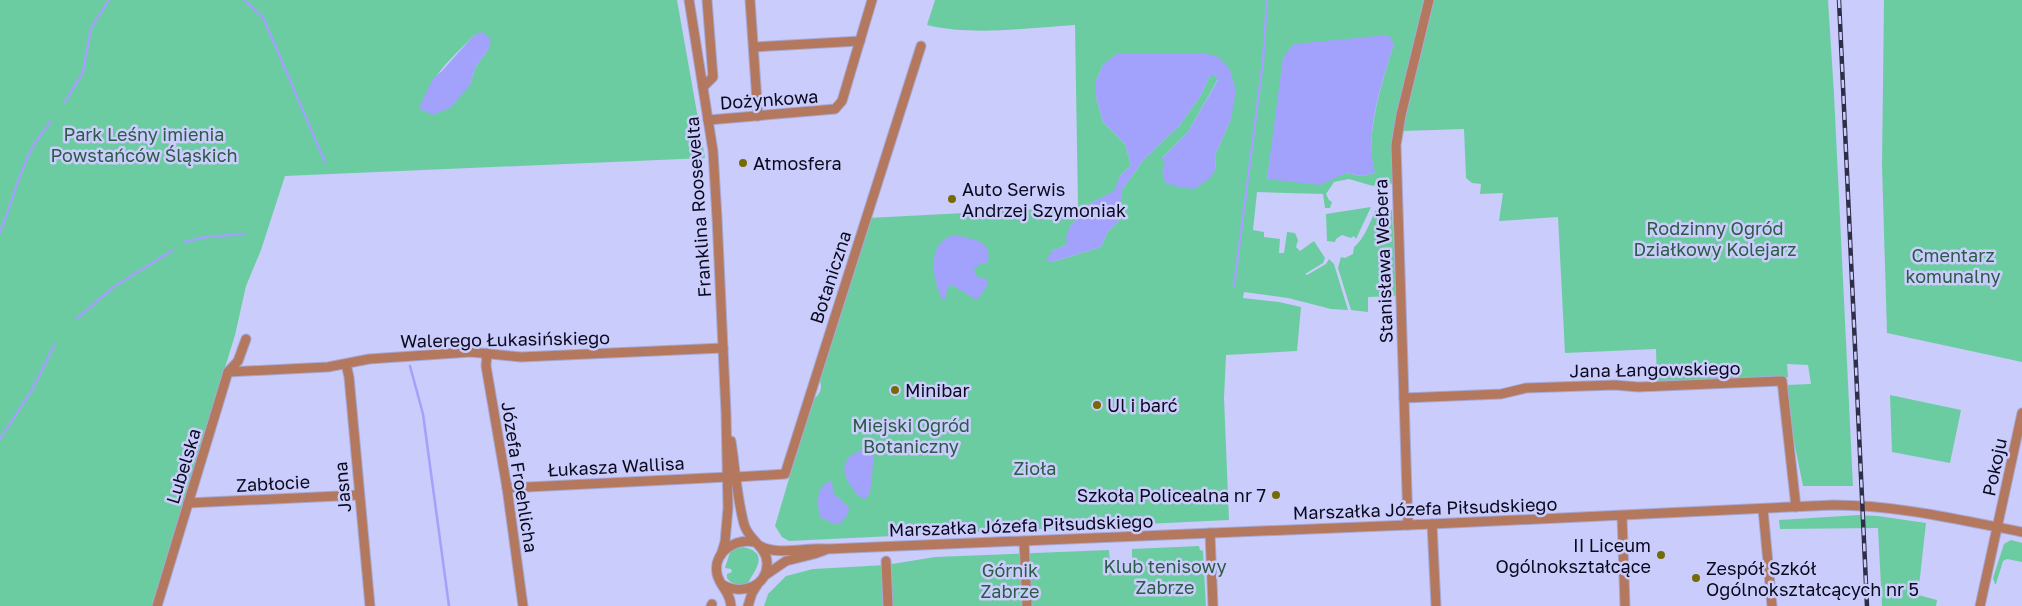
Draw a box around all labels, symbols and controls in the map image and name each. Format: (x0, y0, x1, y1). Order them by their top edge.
street label: Dożynkowa (719, 85, 819, 113)
street label: Franklina Roosevelta (681, 116, 715, 298)
park label: Park Leśny imienia Powstańców Śląskich (50, 123, 238, 166)
place label: Atmosfera (753, 152, 842, 174)
marker: Atmosfera (737, 157, 749, 169)
place label: Auto Serwis Andrzej Szymoniak (962, 178, 1126, 221)
street label: Stanisława Webera (1369, 178, 1397, 344)
marker: Auto Serwis Andrzej Szymoniak (946, 193, 958, 205)
park label: Rodzinny Ogród Działkowy Kolejarz (1634, 217, 1796, 260)
street label: Botaniczna (805, 228, 855, 326)
park label: Cmentarz komunalny (1905, 244, 2001, 287)
street label: Walerego Łukasińskiego (400, 326, 610, 352)
street label: Jana Łangowskiego (1569, 357, 1741, 381)
place label: Minibar (905, 379, 969, 401)
marker: Minibar (889, 384, 901, 396)
place label: Ul i barć (1107, 394, 1178, 416)
marker: Ul i barć (1091, 399, 1103, 411)
street label: Józefa Froehlicha (497, 400, 543, 554)
park label: Miejski Ogród Botaniczny (852, 414, 970, 457)
street label: Lubelska (161, 426, 205, 506)
street label: Pokoju (1977, 436, 2011, 498)
street label: Łukasza Wallisa (547, 451, 685, 481)
park label: Zioła (1014, 457, 1056, 479)
street label: Jasna (329, 461, 355, 513)
street label: Zabłocie (235, 470, 311, 496)
place label: Szkoła Policealna nr 7 (1077, 484, 1266, 506)
marker: Szkoła Policealna nr 7 (1270, 489, 1282, 501)
street label: Marszałka Józefa Piłsudskiego (1292, 492, 1558, 524)
street label: Marszałka Józefa Piłsudskiego (888, 509, 1154, 541)
place label: II Liceum Ogólnokształcące (1495, 534, 1651, 577)
marker: II Liceum Ogólnokształcące (1655, 549, 1667, 561)
park label: Klub tenisowy Zabrze (1103, 555, 1227, 598)
place label: Zespół Szkół Ogólnokształcących nr 5 (1706, 557, 1919, 600)
park label: Górnik Zabrze (981, 559, 1039, 602)
marker: Zespół Szkół Ogólnokształcących nr 5 (1690, 572, 1702, 584)

